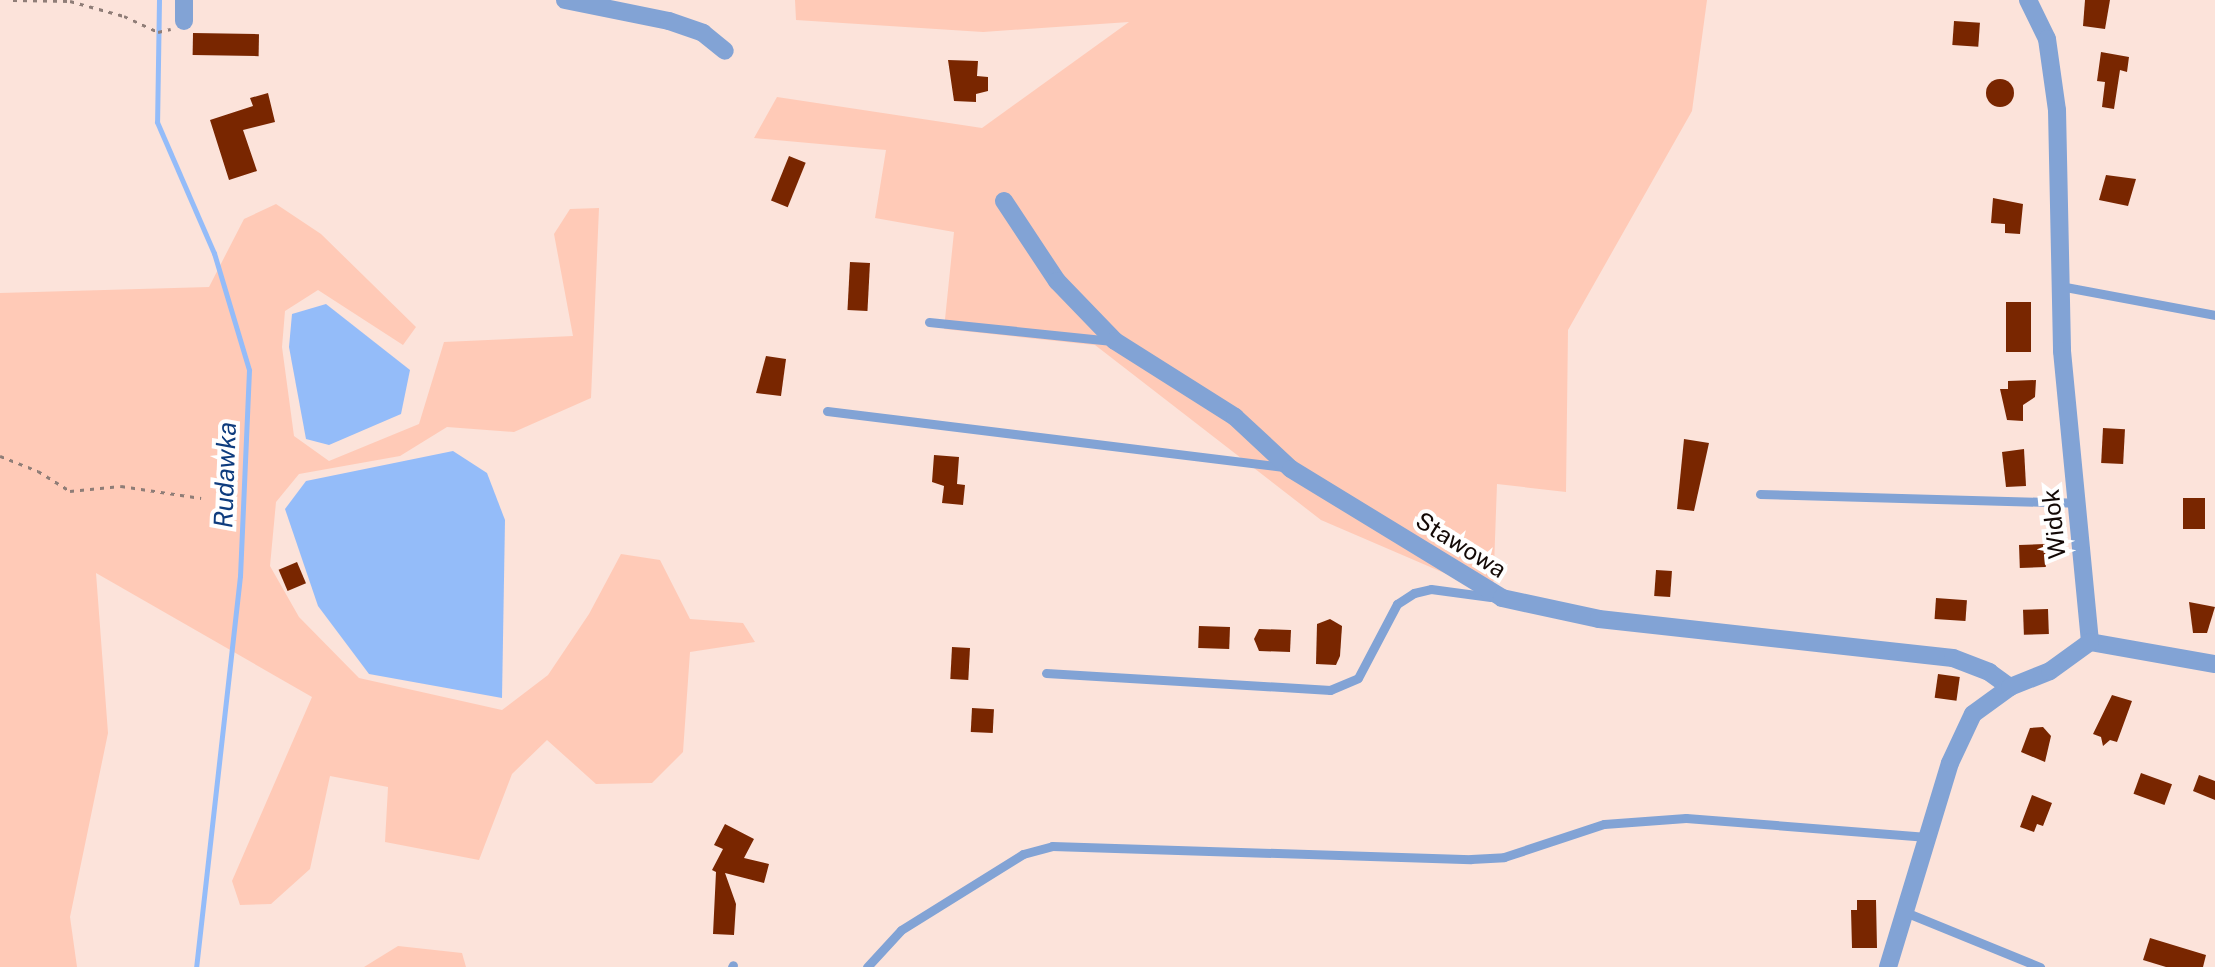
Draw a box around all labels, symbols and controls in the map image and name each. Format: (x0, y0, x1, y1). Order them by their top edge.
water label: Rudawka (208, 421, 242, 529)
street label: Widok (2036, 488, 2072, 560)
street label: Stawowa (1410, 506, 1512, 584)

